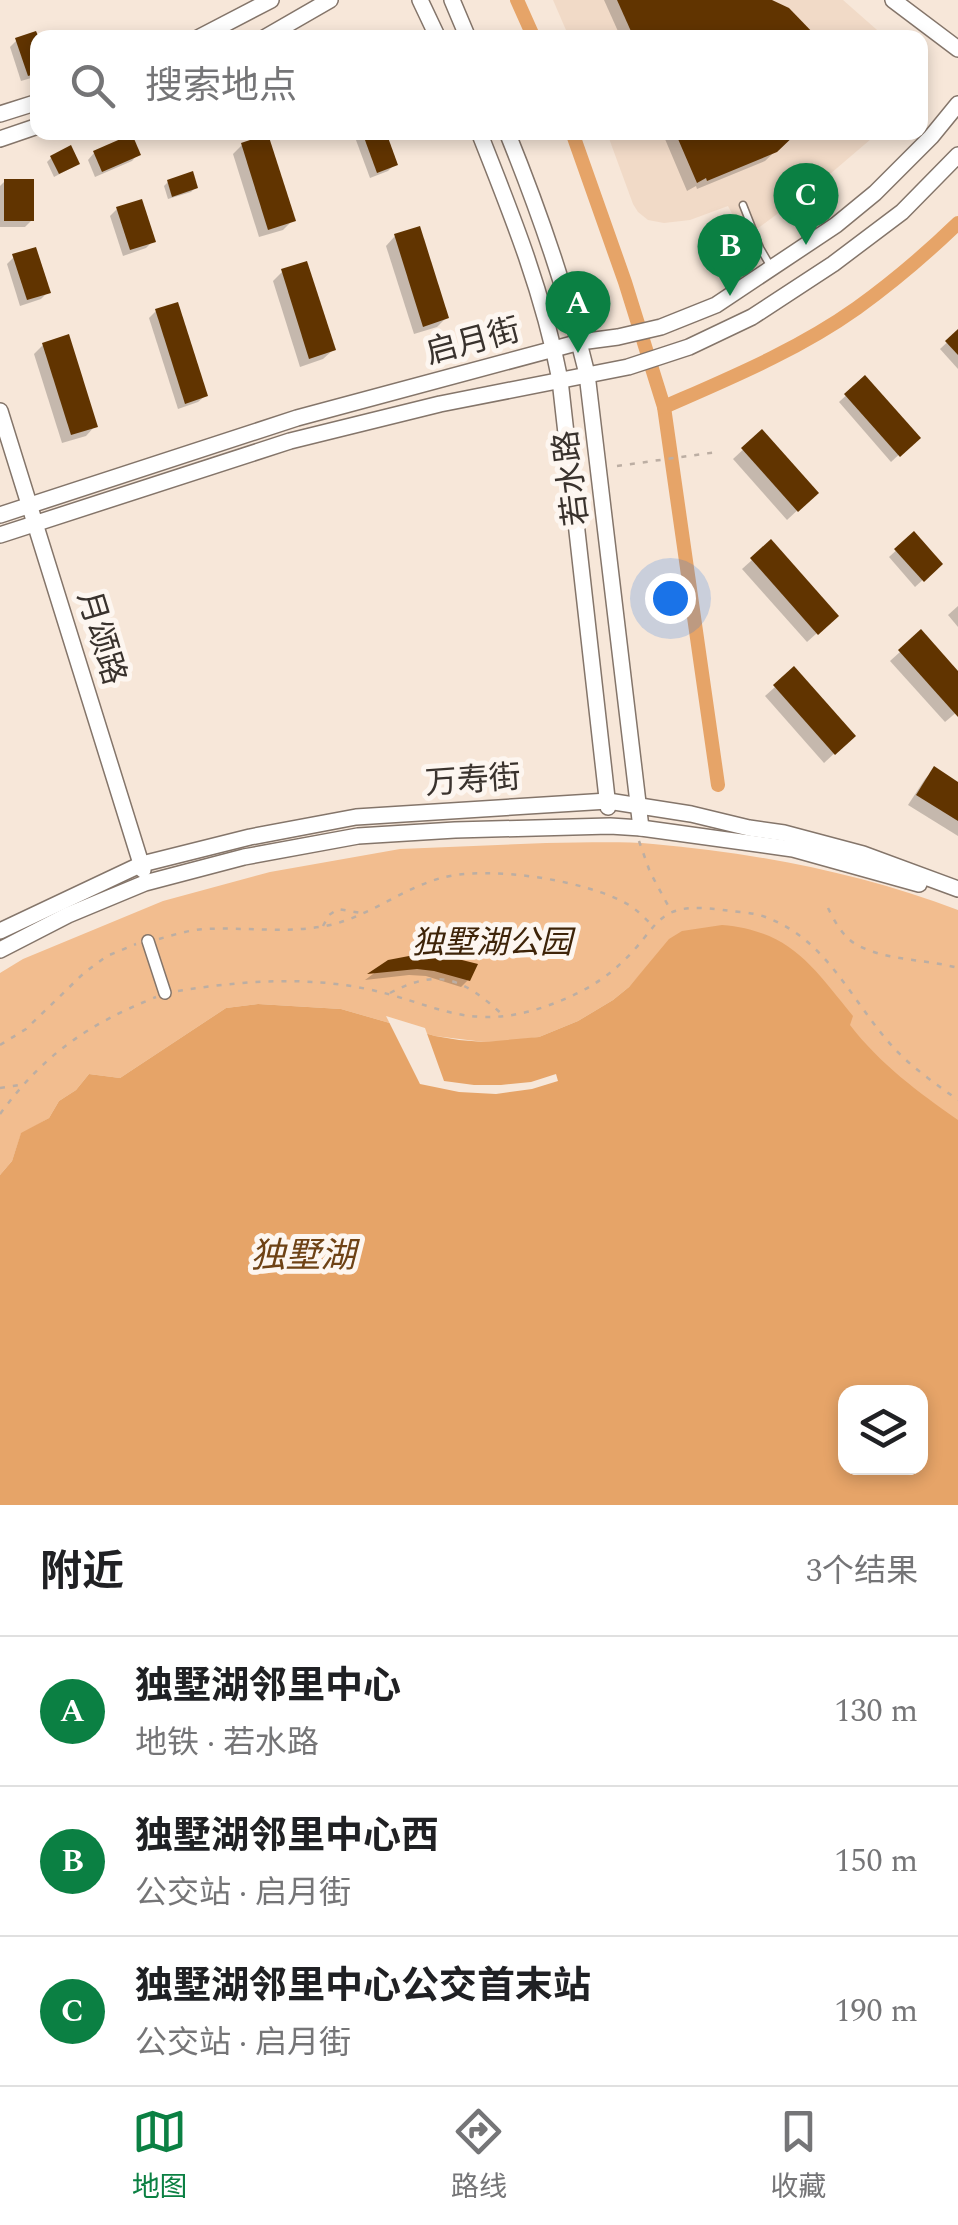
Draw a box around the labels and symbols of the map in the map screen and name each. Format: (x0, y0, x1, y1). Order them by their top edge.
pin: C (774, 162, 838, 245)
pin: B (698, 214, 762, 296)
pin: A (546, 270, 610, 353)
street label: 启月街 (420, 306, 526, 378)
street label: 若水路 (542, 427, 602, 529)
your location (645, 573, 696, 624)
street label: 月颂路 (64, 585, 138, 691)
street label: 万寿街 (423, 753, 523, 809)
park label: 独墅湖公园 (412, 919, 576, 968)
water label: 独墅湖 (250, 1230, 360, 1283)

